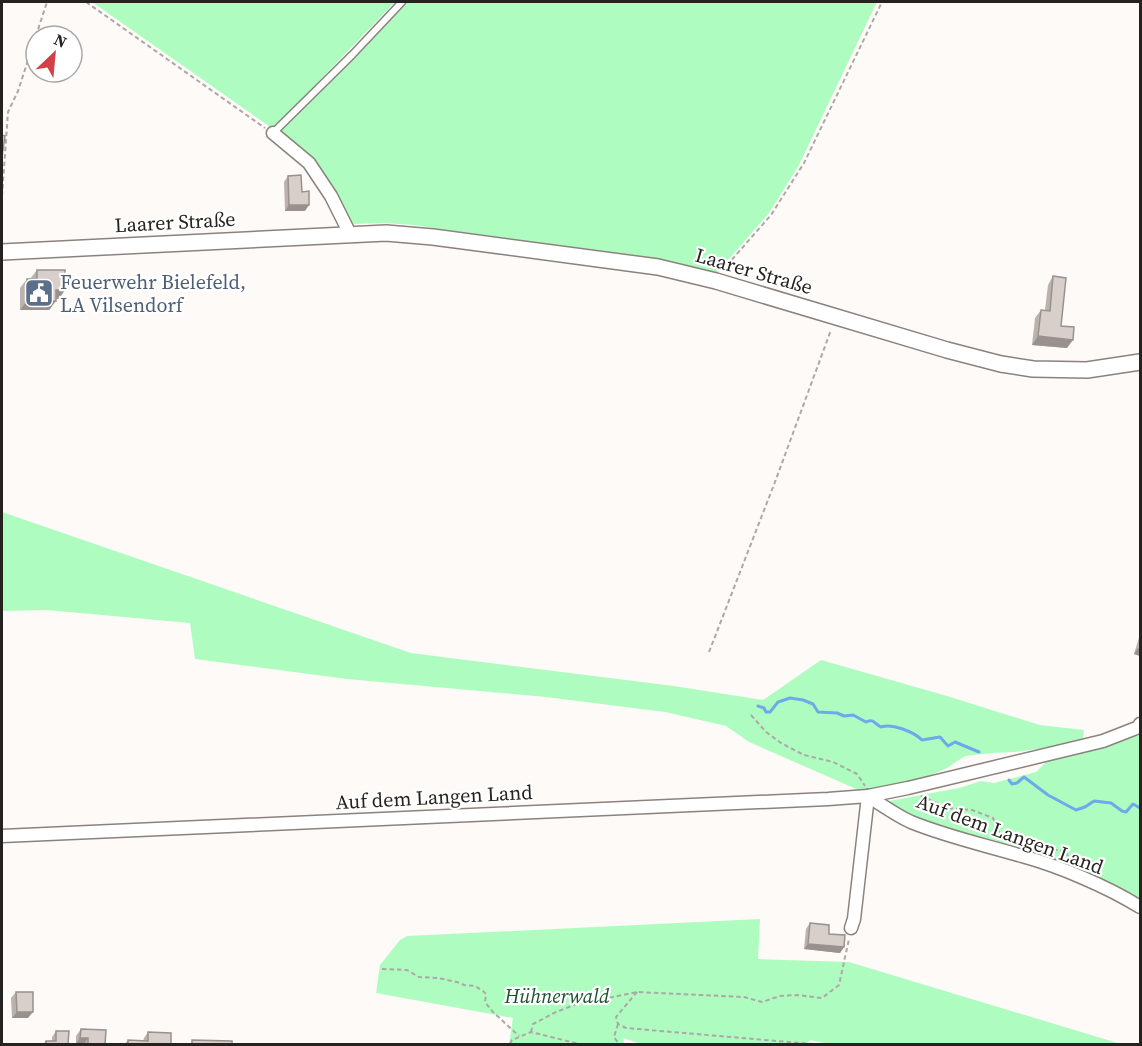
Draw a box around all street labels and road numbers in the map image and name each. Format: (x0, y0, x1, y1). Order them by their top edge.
street label: Laarer Straße (114, 205, 236, 239)
street label: Laarer Straße (692, 241, 816, 301)
street label: Auf dem Langen Land (335, 778, 534, 816)
street label: Auf dem Langen Land (913, 787, 1108, 881)

